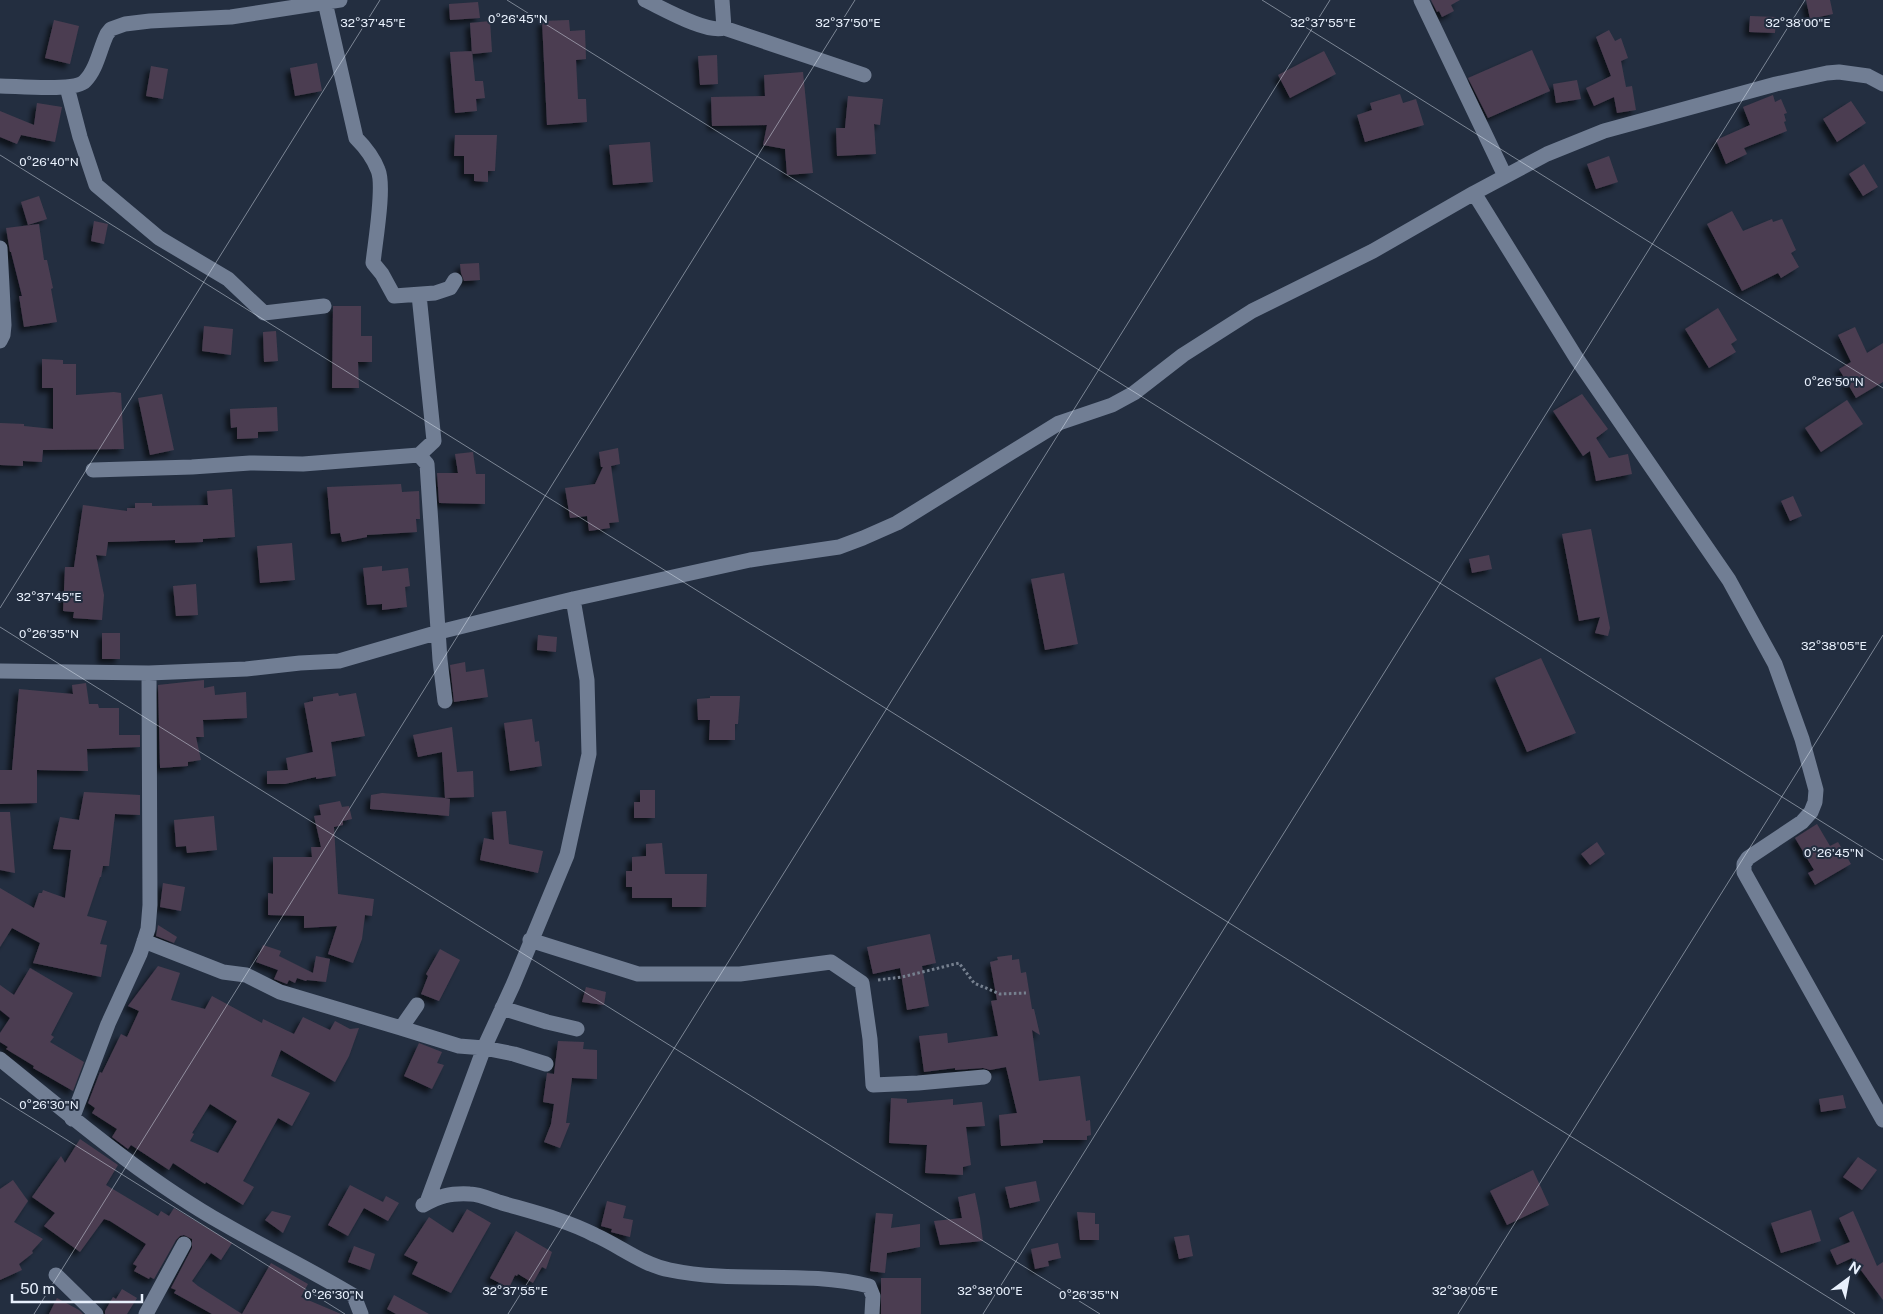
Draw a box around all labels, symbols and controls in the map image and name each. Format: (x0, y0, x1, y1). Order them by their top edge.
text: 0°26'45"N (488, 12, 548, 26)
text: 32°37'45"E (340, 16, 406, 30)
text: 32°37'50"E (815, 16, 881, 30)
text: 32°37'55"E (1290, 16, 1356, 30)
text: 32°38'00"E (1765, 16, 1831, 30)
text: 0°26'40"N (19, 155, 79, 169)
text: 0°26'50"N (1804, 375, 1864, 389)
text: 32°37'45"E (16, 590, 82, 604)
text: 0°26'35"N (19, 627, 79, 641)
text: 32°38'05"E (1801, 639, 1867, 653)
text: 0°26'45"N (1804, 846, 1864, 860)
text: 0°26'30"N (19, 1098, 79, 1112)
north arrow (1823, 1254, 1873, 1304)
text: N (1846, 1258, 1864, 1278)
scale bar (12, 1272, 142, 1304)
text: 50 m (20, 1280, 55, 1297)
text: 32°37'55"E (482, 1284, 548, 1298)
text: 32°38'00"E (957, 1284, 1023, 1298)
text: 32°38'05"E (1432, 1284, 1498, 1298)
text: 0°26'30"N (304, 1288, 364, 1302)
text: 0°26'35"N (1059, 1288, 1119, 1302)

